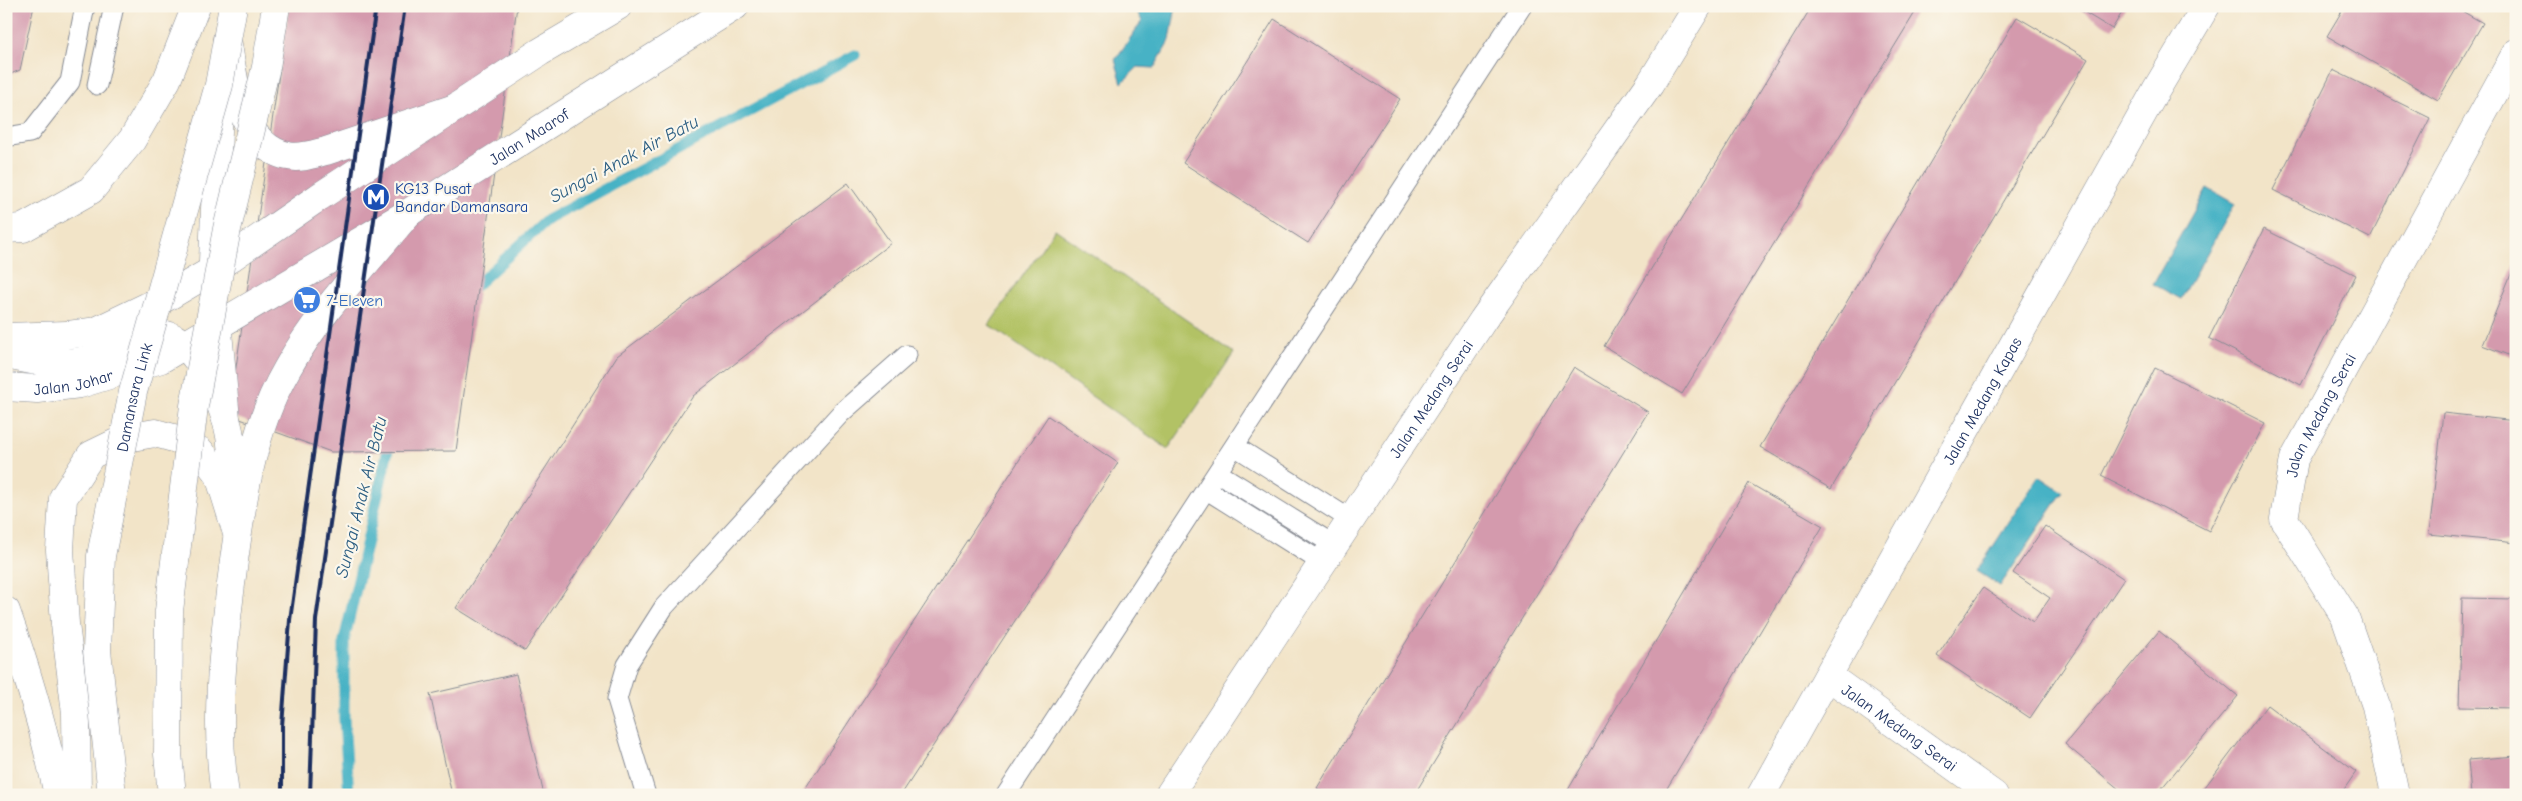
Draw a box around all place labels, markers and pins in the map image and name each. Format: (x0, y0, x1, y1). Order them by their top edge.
place label: KG13 Pusat Bandar Damansara (395, 180, 528, 216)
metro station icon: KG13 Pusat Bandar Damansara (361, 182, 391, 212)
supermarket icon: 7-Eleven (292, 285, 322, 315)
place label: 7-Eleven (326, 292, 383, 310)

